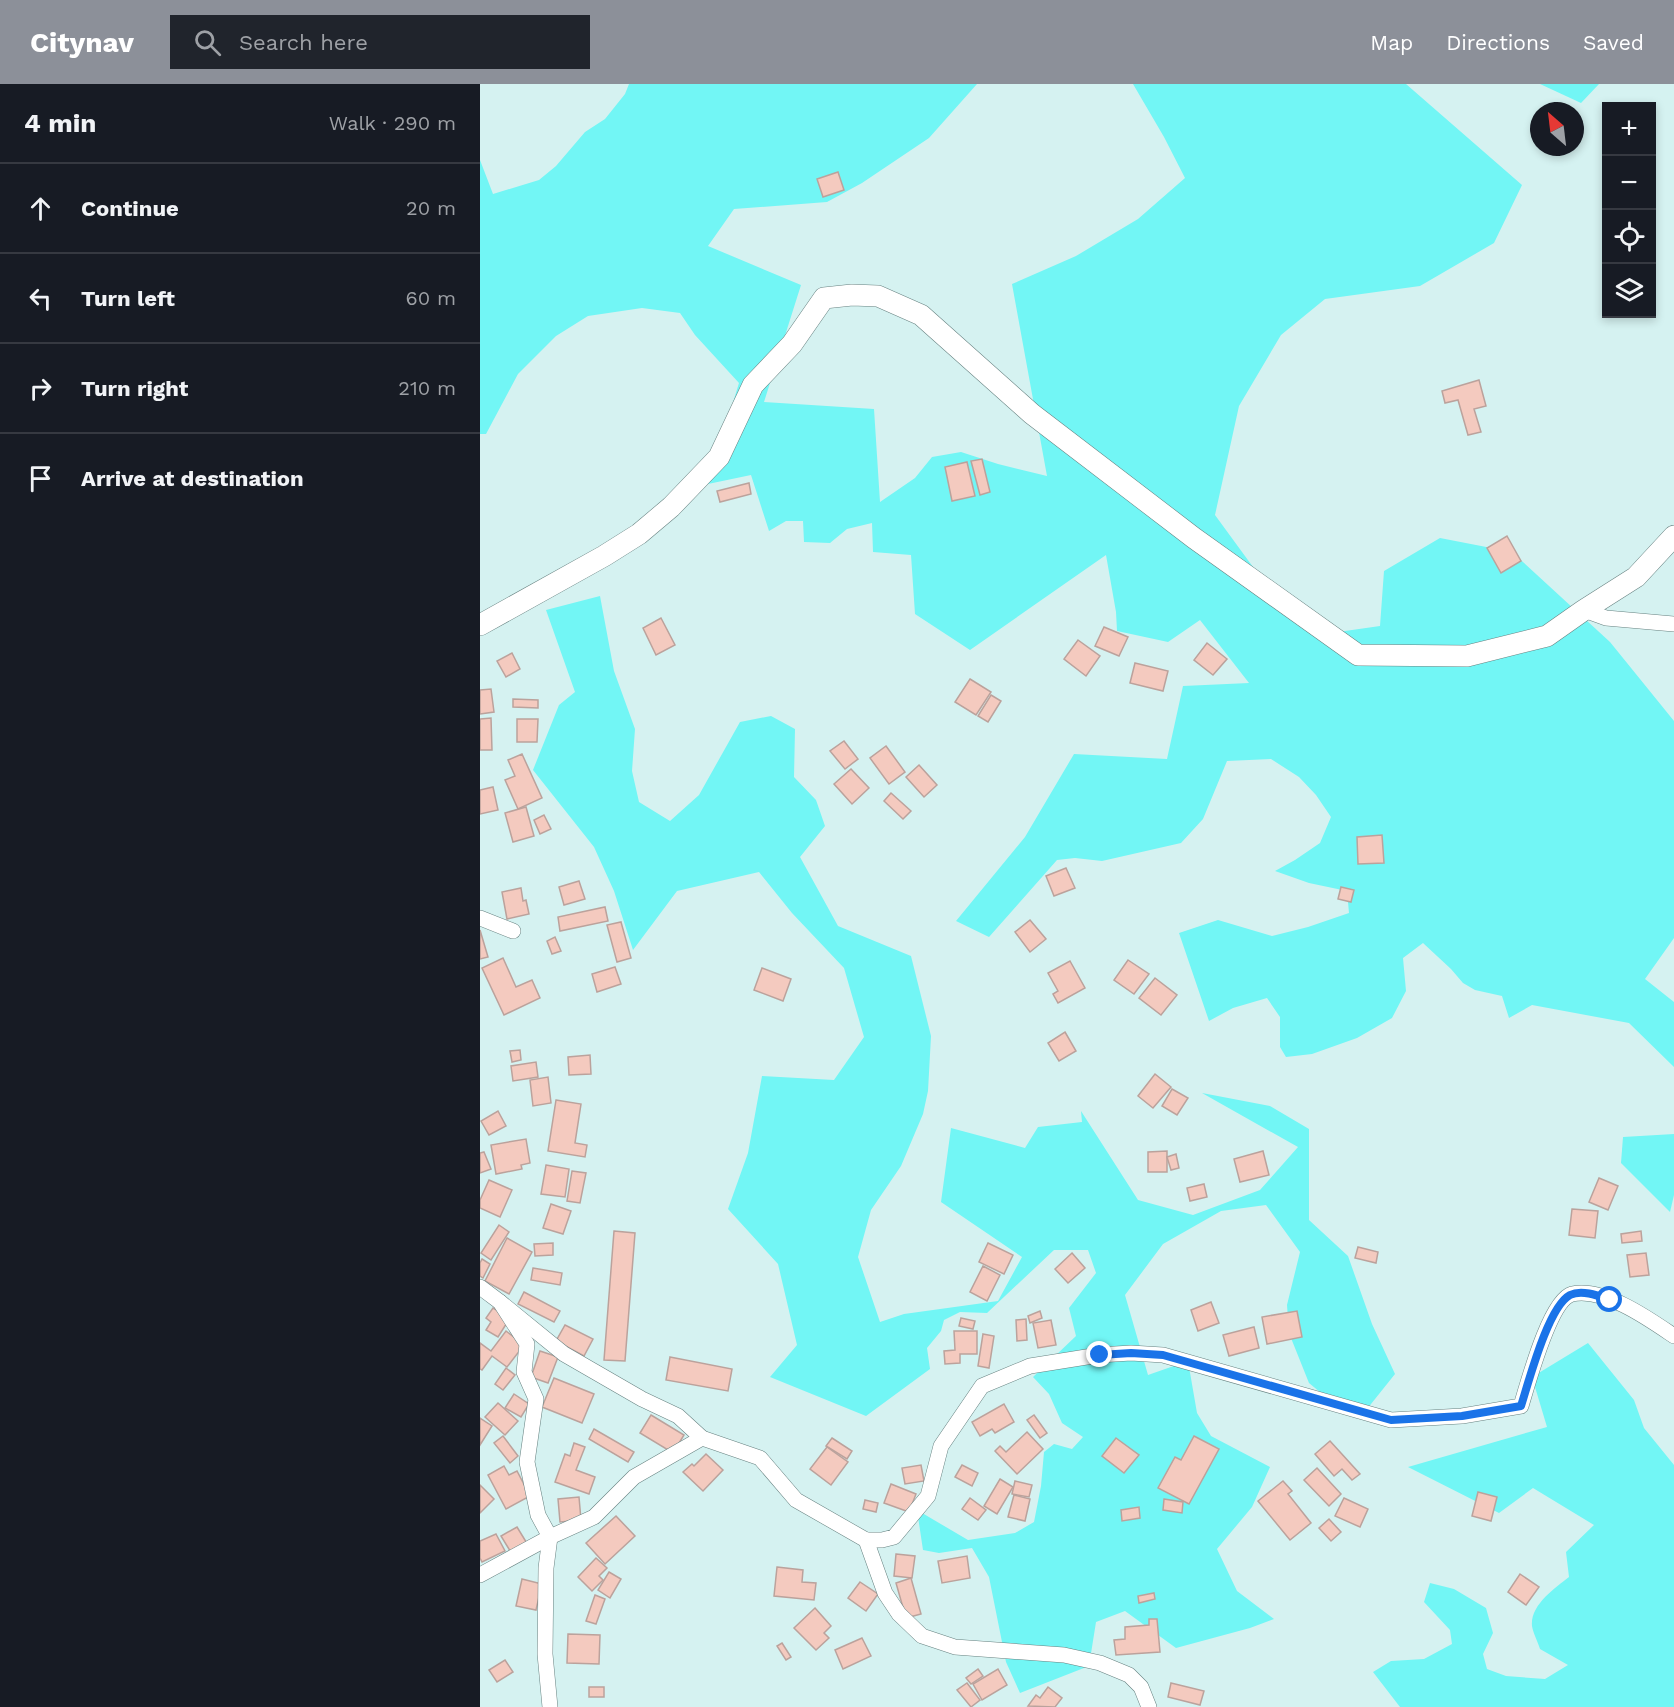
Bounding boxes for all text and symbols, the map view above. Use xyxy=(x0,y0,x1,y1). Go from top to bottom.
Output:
search box xyxy=(170,15,590,69)
text: Citynav xyxy=(30,26,134,59)
icon: search xyxy=(191,26,224,59)
text: Search here xyxy=(239,30,368,55)
text: Map xyxy=(1370,30,1413,55)
text: Directions xyxy=(1446,30,1550,55)
text: Saved xyxy=(1583,30,1644,55)
north arrow xyxy=(1530,102,1584,156)
map controls xyxy=(1602,102,1656,318)
button: + xyxy=(1602,102,1656,156)
text: 4 min xyxy=(24,108,96,138)
text: Walk · 290 m xyxy=(329,111,456,135)
button: − xyxy=(1602,156,1656,210)
icon: ahead xyxy=(24,192,57,225)
text: Continue xyxy=(81,196,179,221)
text: 20 m xyxy=(406,196,456,220)
button: locate xyxy=(1602,210,1656,264)
button: layers xyxy=(1602,264,1656,318)
icon: left xyxy=(24,282,57,315)
text: Turn left xyxy=(81,286,175,311)
text: 60 m xyxy=(406,286,456,310)
icon: right xyxy=(24,372,57,405)
text: Turn right xyxy=(81,376,188,401)
text: 210 m xyxy=(398,376,456,400)
icon: arrive xyxy=(24,462,57,495)
text: Arrive at destination xyxy=(81,466,304,491)
route start xyxy=(1596,1286,1622,1312)
route end xyxy=(1086,1341,1112,1367)

